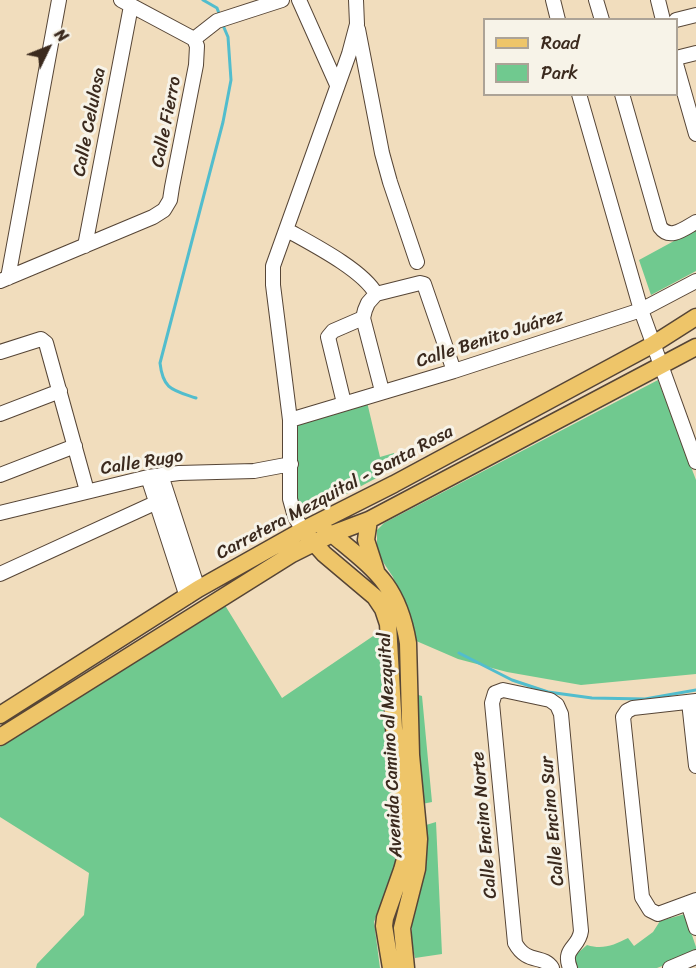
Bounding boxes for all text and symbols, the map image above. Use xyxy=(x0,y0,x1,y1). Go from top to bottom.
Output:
north arrow xyxy=(18,18,78,78)
legend xyxy=(483,18,678,96)
text: N xyxy=(47,21,76,49)
text: Road xyxy=(541,27,580,59)
text: Park xyxy=(541,57,578,89)
street label: Calle Celulosa xyxy=(69,66,111,178)
street label: Calle Fierro xyxy=(148,75,186,169)
street label: Calle Benito Juárez xyxy=(414,305,566,373)
street label: Carretera Mezquital - Santa Rosa xyxy=(213,421,457,565)
street label: Calle Rugo xyxy=(99,446,185,480)
street label: Avenida Camino al Mezquital xyxy=(374,632,408,858)
street label: Calle Encino Norte xyxy=(468,750,502,900)
street label: Calle Encino Sur xyxy=(537,755,569,887)

